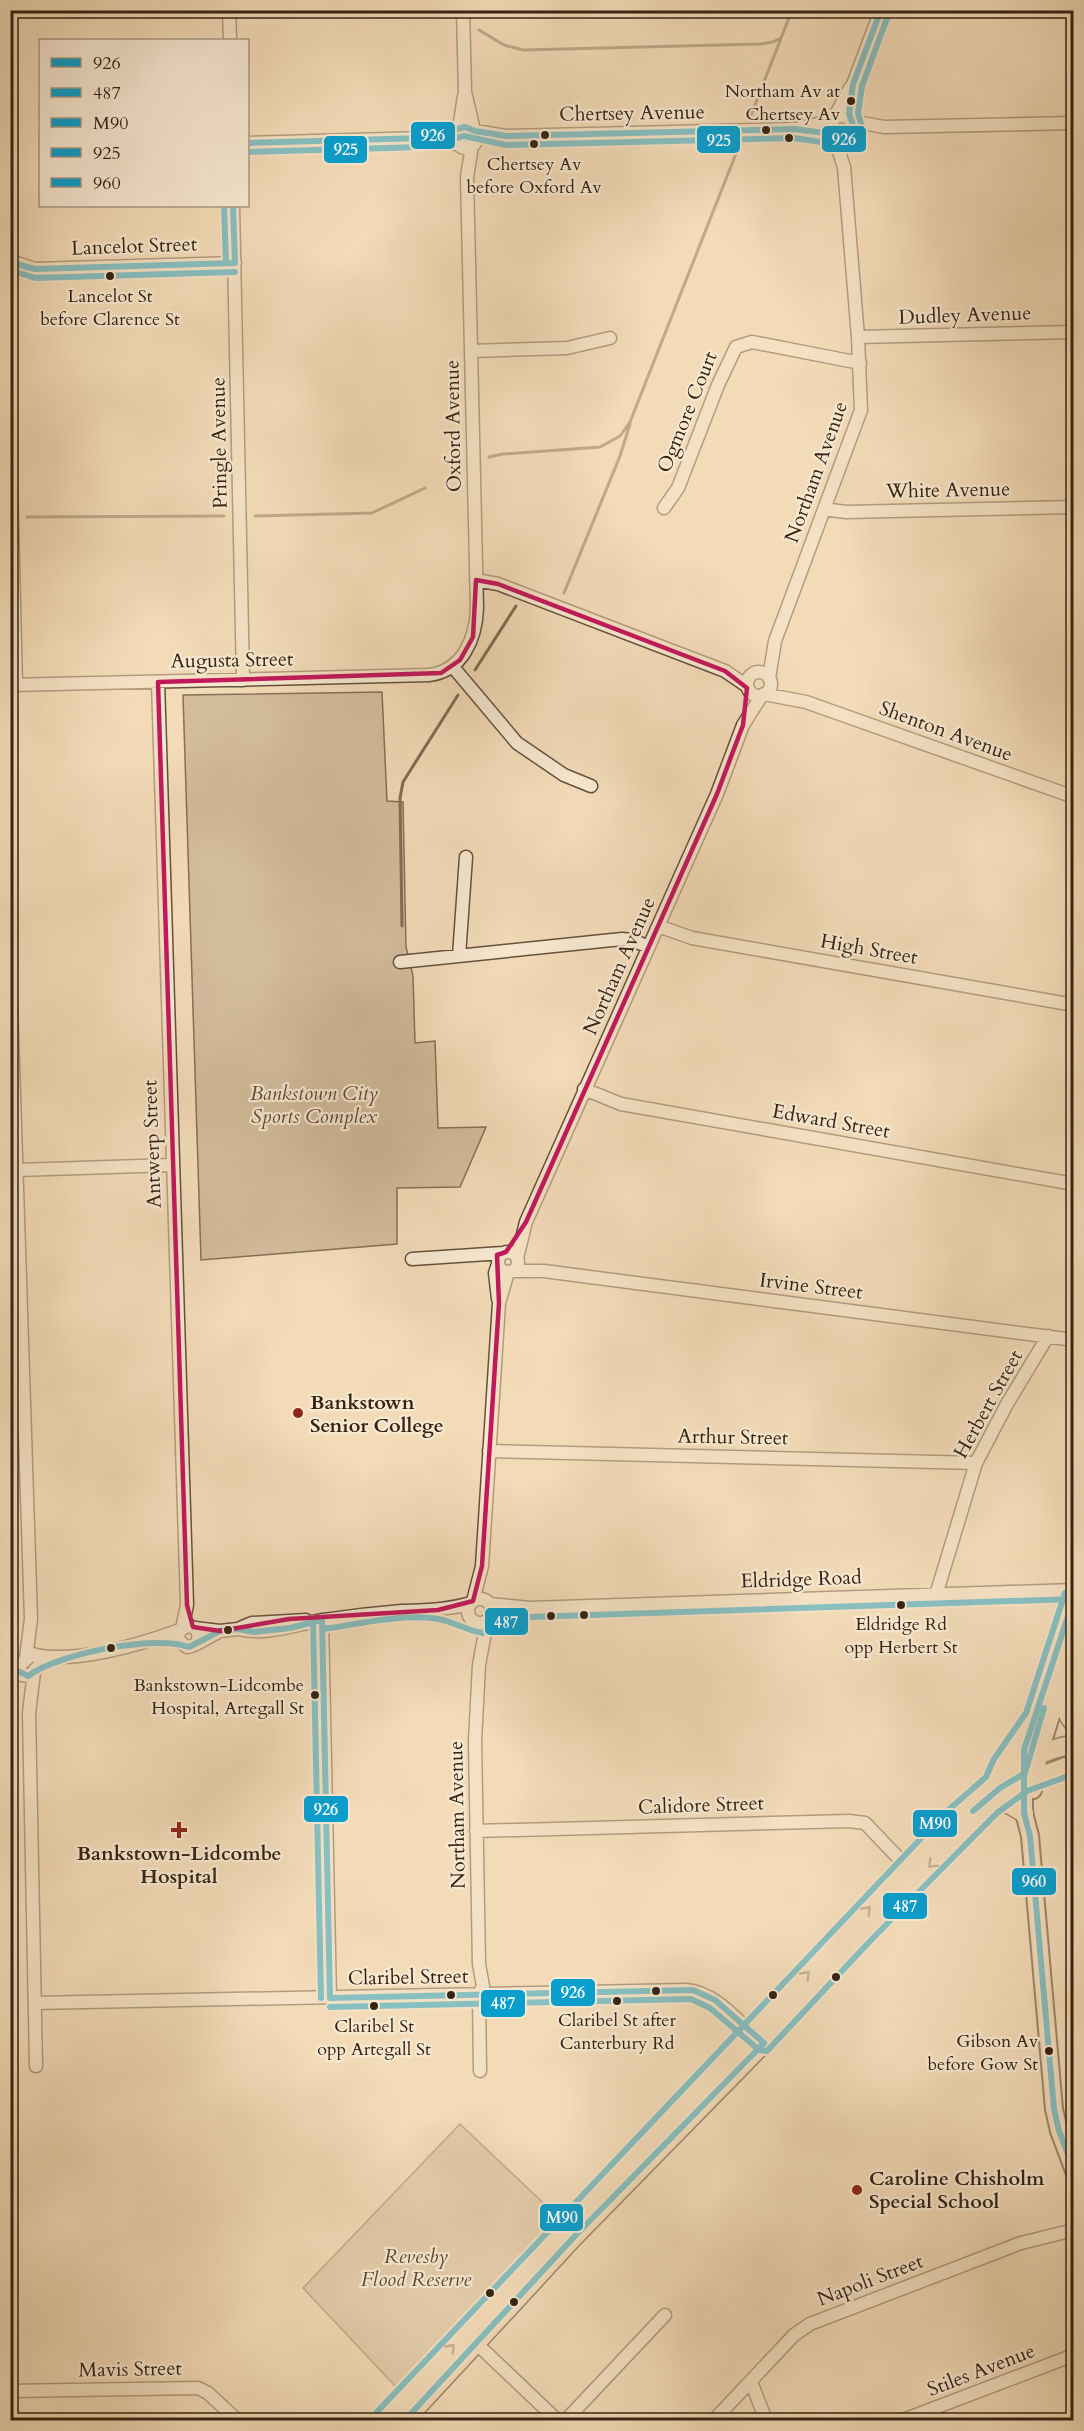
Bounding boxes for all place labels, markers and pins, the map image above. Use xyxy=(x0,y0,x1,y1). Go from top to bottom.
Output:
place label: Northam Av at Chertsey Av xyxy=(725,79,841,127)
marker: Northam Av at Chertsey Av xyxy=(845,95,857,107)
unlabelled marker xyxy=(760,124,772,136)
unlabelled marker xyxy=(539,129,551,141)
unlabelled marker xyxy=(783,132,795,144)
marker: Chertsey Av before Oxford Av xyxy=(528,138,540,150)
place label: Chertsey Av before Oxford Av xyxy=(466,152,602,200)
marker: Lancelot St before Clarence St xyxy=(104,270,116,282)
place label: Lancelot St before Clarence St xyxy=(40,284,180,332)
place label: Bankstown Senior College xyxy=(310,1389,444,1439)
marker: Bankstown Senior College xyxy=(291,1406,305,1420)
marker: Eldridge Rd opp Herbert St xyxy=(895,1599,907,1611)
unlabelled marker xyxy=(578,1609,590,1621)
unlabelled marker xyxy=(545,1610,557,1622)
place label: Eldridge Rd opp Herbert St xyxy=(844,1612,958,1660)
unlabelled marker xyxy=(222,1624,234,1636)
unlabelled marker xyxy=(105,1642,117,1654)
place label: Bankstown-Lidcombe Hospital, Artegall St xyxy=(133,1673,304,1721)
marker: Bankstown-Lidcombe Hospital, Artegall St xyxy=(309,1689,321,1701)
marker: Bankstown-Lidcombe Hospital xyxy=(170,1821,188,1839)
place label: Bankstown-Lidcombe Hospital xyxy=(77,1840,281,1890)
unlabelled marker xyxy=(830,1971,842,1983)
unlabelled marker xyxy=(650,1985,662,1997)
unlabelled marker xyxy=(445,1989,457,2001)
unlabelled marker xyxy=(767,1989,779,2001)
marker: Claribel St after Canterbury Rd xyxy=(611,1995,623,2007)
marker: Claribel St opp Artegall St xyxy=(368,2000,380,2012)
place label: Claribel St after Canterbury Rd xyxy=(558,2008,677,2056)
place label: Claribel St opp Artegall St xyxy=(317,2014,431,2062)
place label: Gibson Av before Gow St xyxy=(927,2029,1039,2077)
marker: Gibson Av before Gow St xyxy=(1043,2045,1055,2057)
place label: Caroline Chisholm Special School xyxy=(869,2165,1045,2215)
marker: Caroline Chisholm Special School xyxy=(850,2183,864,2197)
unlabelled marker xyxy=(484,2287,496,2299)
unlabelled marker xyxy=(508,2296,520,2308)

